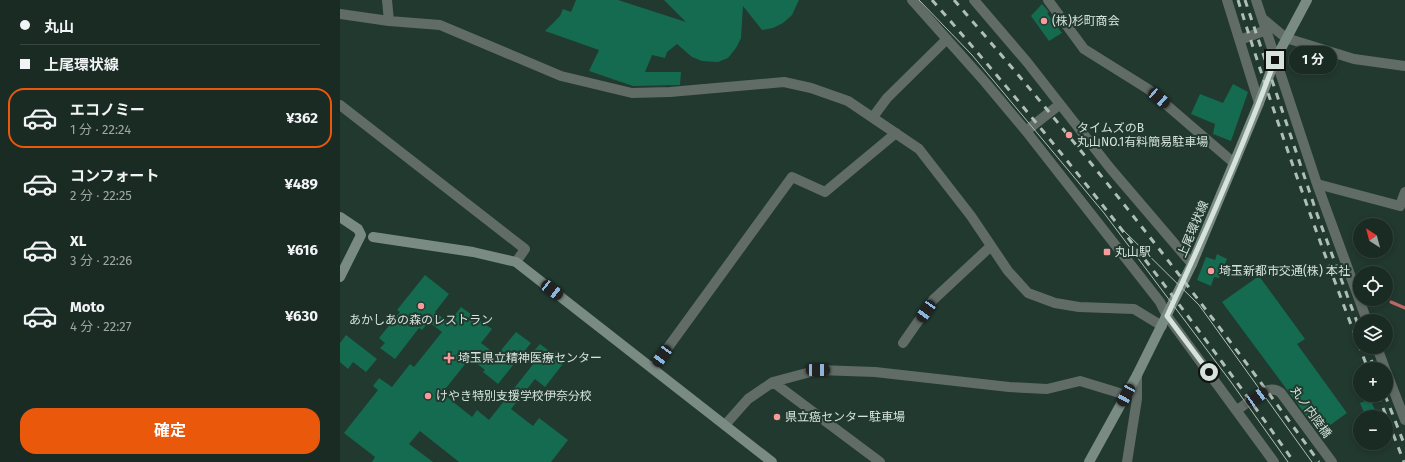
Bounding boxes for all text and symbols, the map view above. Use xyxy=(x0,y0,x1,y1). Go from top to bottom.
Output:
place label: (株)杉町商会 xyxy=(1052,14,1120,28)
marker: (株)杉町商会 xyxy=(1039,16,1049,26)
text: 丸山 xyxy=(44,18,74,36)
callout: 1 分 xyxy=(1289,46,1337,74)
route end xyxy=(1266,51,1284,69)
text: 1 分 xyxy=(1302,52,1324,67)
text: 上尾環状線 xyxy=(44,56,119,74)
car xyxy=(1146,86,1172,110)
icon: car xyxy=(22,100,58,136)
text: エコノミー xyxy=(70,101,145,119)
text: ¥362 xyxy=(286,109,318,127)
place label: タイムズのB 丸山NO.1有料簡易駐車場 xyxy=(1077,121,1208,149)
text: 1 分 · 22:24 xyxy=(70,122,131,137)
marker: タイムズのB 丸山NO.1有料簡易駐車場 xyxy=(1064,130,1074,140)
icon: car xyxy=(22,166,58,202)
text: コンフォート xyxy=(70,167,160,185)
text: ¥489 xyxy=(284,175,318,193)
text: 2 分 · 22:25 xyxy=(70,188,132,203)
street label: 上尾環状線 xyxy=(1175,199,1211,259)
north arrow xyxy=(1353,218,1393,258)
map controls xyxy=(1353,218,1393,450)
icon: car xyxy=(22,232,58,268)
text: XL xyxy=(70,232,86,250)
text: ¥616 xyxy=(287,241,318,259)
place label: 丸山駅 xyxy=(1115,245,1151,259)
marker: 丸山駅 xyxy=(1102,247,1112,257)
text: 3 分 · 22:26 xyxy=(70,253,132,268)
place label: 埼玉新都市交通(株) 本社 xyxy=(1219,264,1350,278)
marker: 埼玉新都市交通(株) 本社 xyxy=(1206,266,1216,276)
button: locate xyxy=(1353,266,1393,306)
car xyxy=(539,278,565,302)
icon: car xyxy=(22,298,58,334)
text: Moto xyxy=(70,298,105,316)
car xyxy=(914,298,938,324)
marker: あかしあの森のレストラン xyxy=(416,301,426,311)
text: ¥630 xyxy=(285,307,318,325)
place label: あかしあの森のレストラン xyxy=(349,313,493,327)
button: layers xyxy=(1353,314,1393,354)
text: 4 分 · 22:27 xyxy=(70,319,131,334)
car xyxy=(650,343,674,369)
place label: 埼玉県立精神医療センター xyxy=(458,351,602,365)
marker: 埼玉県立精神医療センター xyxy=(443,352,455,364)
button: + xyxy=(1353,362,1393,402)
route start xyxy=(1200,363,1218,381)
car xyxy=(806,364,830,376)
car xyxy=(1115,382,1137,408)
street label: 丸ノ内陸橋 xyxy=(1288,384,1334,440)
car xyxy=(1244,385,1270,409)
place label: けやき特別支援学校伊奈分校 xyxy=(436,389,592,403)
marker: けやき特別支援学校伊奈分校 xyxy=(423,391,433,401)
button: 確定 xyxy=(20,408,320,454)
place label: 県立癌センター駐車場 xyxy=(785,410,905,424)
button: − xyxy=(1353,410,1393,450)
marker: 県立癌センター駐車場 xyxy=(772,412,782,422)

